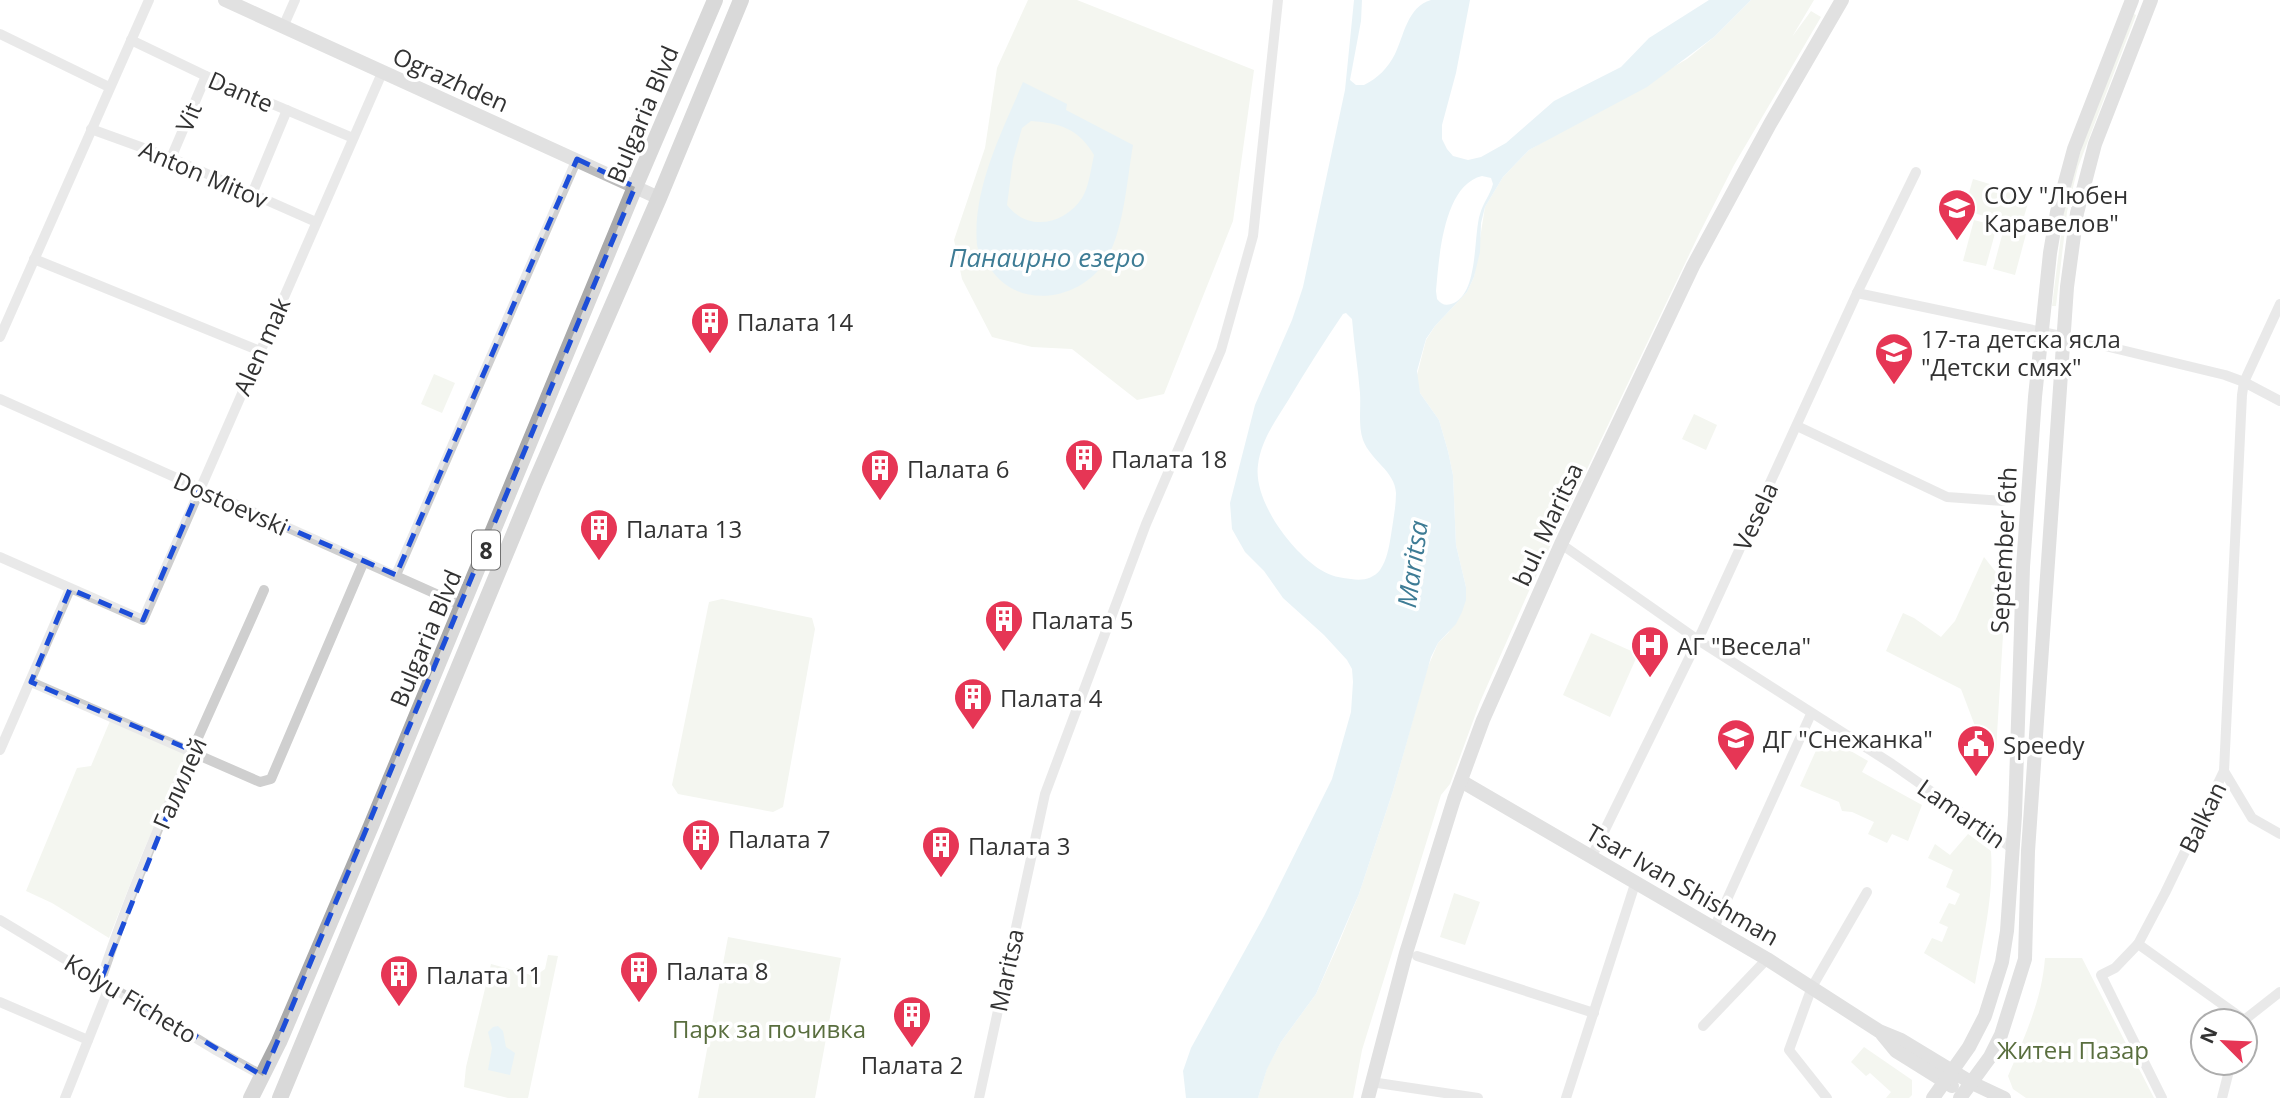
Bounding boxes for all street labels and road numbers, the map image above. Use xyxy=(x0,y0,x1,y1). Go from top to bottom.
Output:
street label: Ograzhden xyxy=(388,39,514,119)
street label: Bulgaria Blvd xyxy=(598,40,686,188)
street label: Dante xyxy=(203,63,279,119)
street label: Vit xyxy=(167,97,209,137)
street label: Anton Mitov xyxy=(135,132,273,216)
street label: Alen mak xyxy=(225,292,297,400)
street label: bul. Maritsa xyxy=(1504,457,1590,591)
street label: Dostoevski xyxy=(169,463,293,543)
street label: September 6th xyxy=(1982,466,2024,634)
street label: Vesela xyxy=(1725,476,1785,556)
road number: 8 xyxy=(472,530,500,570)
street label: Bulgaria Blvd xyxy=(381,564,469,712)
street label: Галилей xyxy=(144,732,214,834)
street label: Lamartin xyxy=(1911,771,2013,855)
street label: Balkan xyxy=(2171,776,2233,858)
street label: Tsar Ivan Shishman xyxy=(1581,815,1785,953)
street label: Maritsa xyxy=(981,925,1031,1015)
street label: Kolyu Ficheto xyxy=(59,945,203,1051)

